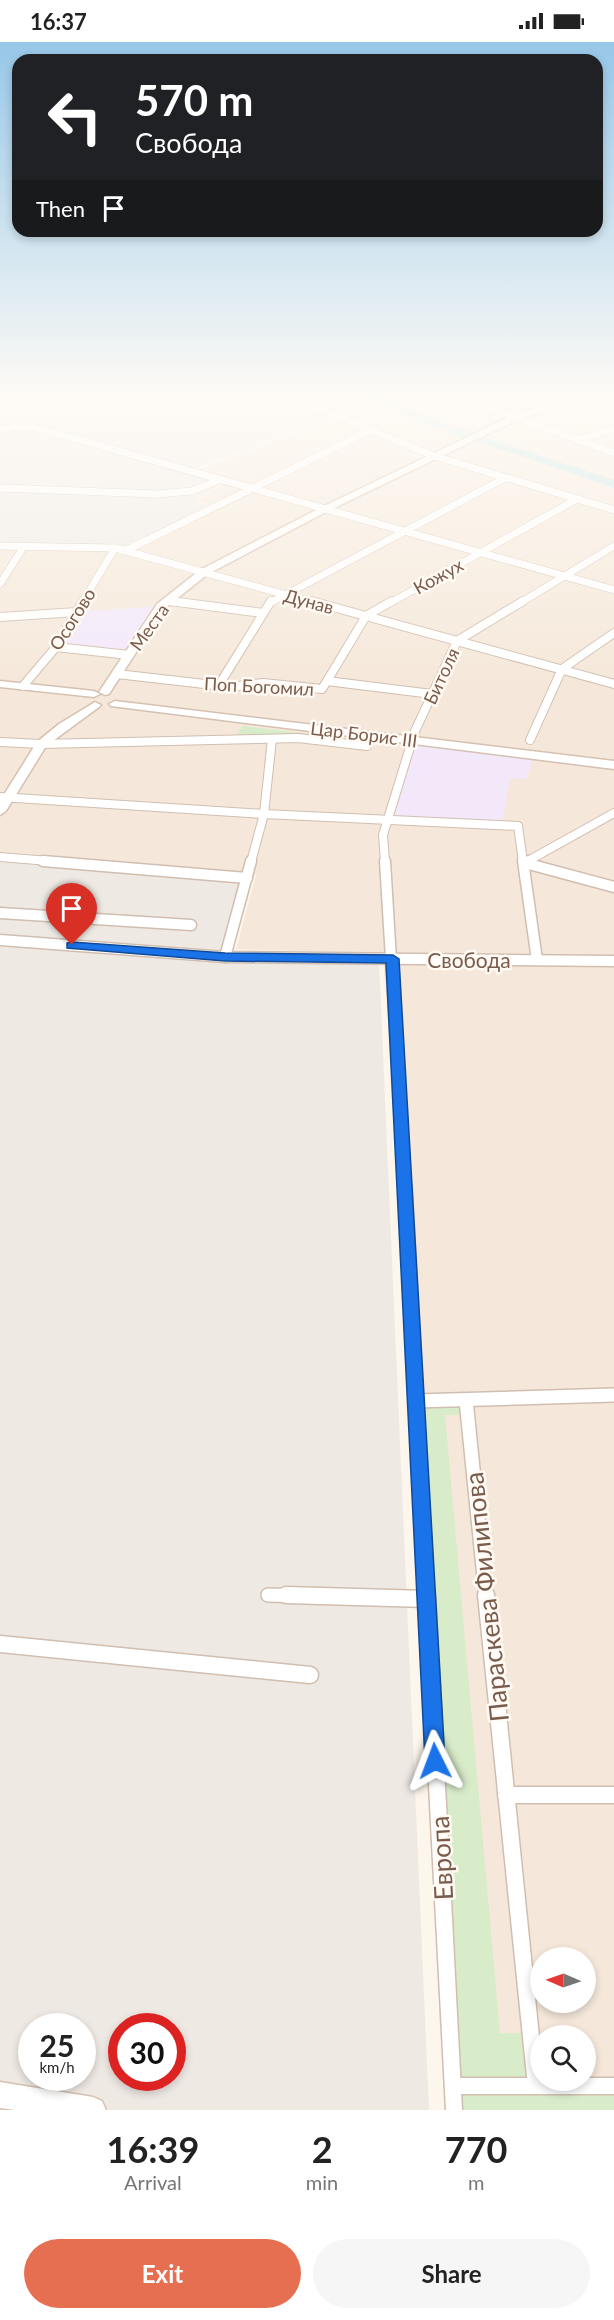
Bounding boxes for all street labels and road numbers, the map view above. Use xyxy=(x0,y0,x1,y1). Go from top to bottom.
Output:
street label: Кожух xyxy=(409,553,467,599)
street label: Осогово xyxy=(44,584,100,654)
street label: Дунав xyxy=(282,584,336,618)
street label: Места xyxy=(125,599,173,655)
street label: Битоля xyxy=(418,644,464,708)
street label: Поп Богомил xyxy=(203,672,315,700)
street label: Цар Борис III xyxy=(309,717,419,751)
street label: Свобода xyxy=(427,947,511,972)
street label: Параскева Филипова xyxy=(457,1470,515,1724)
street label: Европа xyxy=(423,1815,459,1901)

